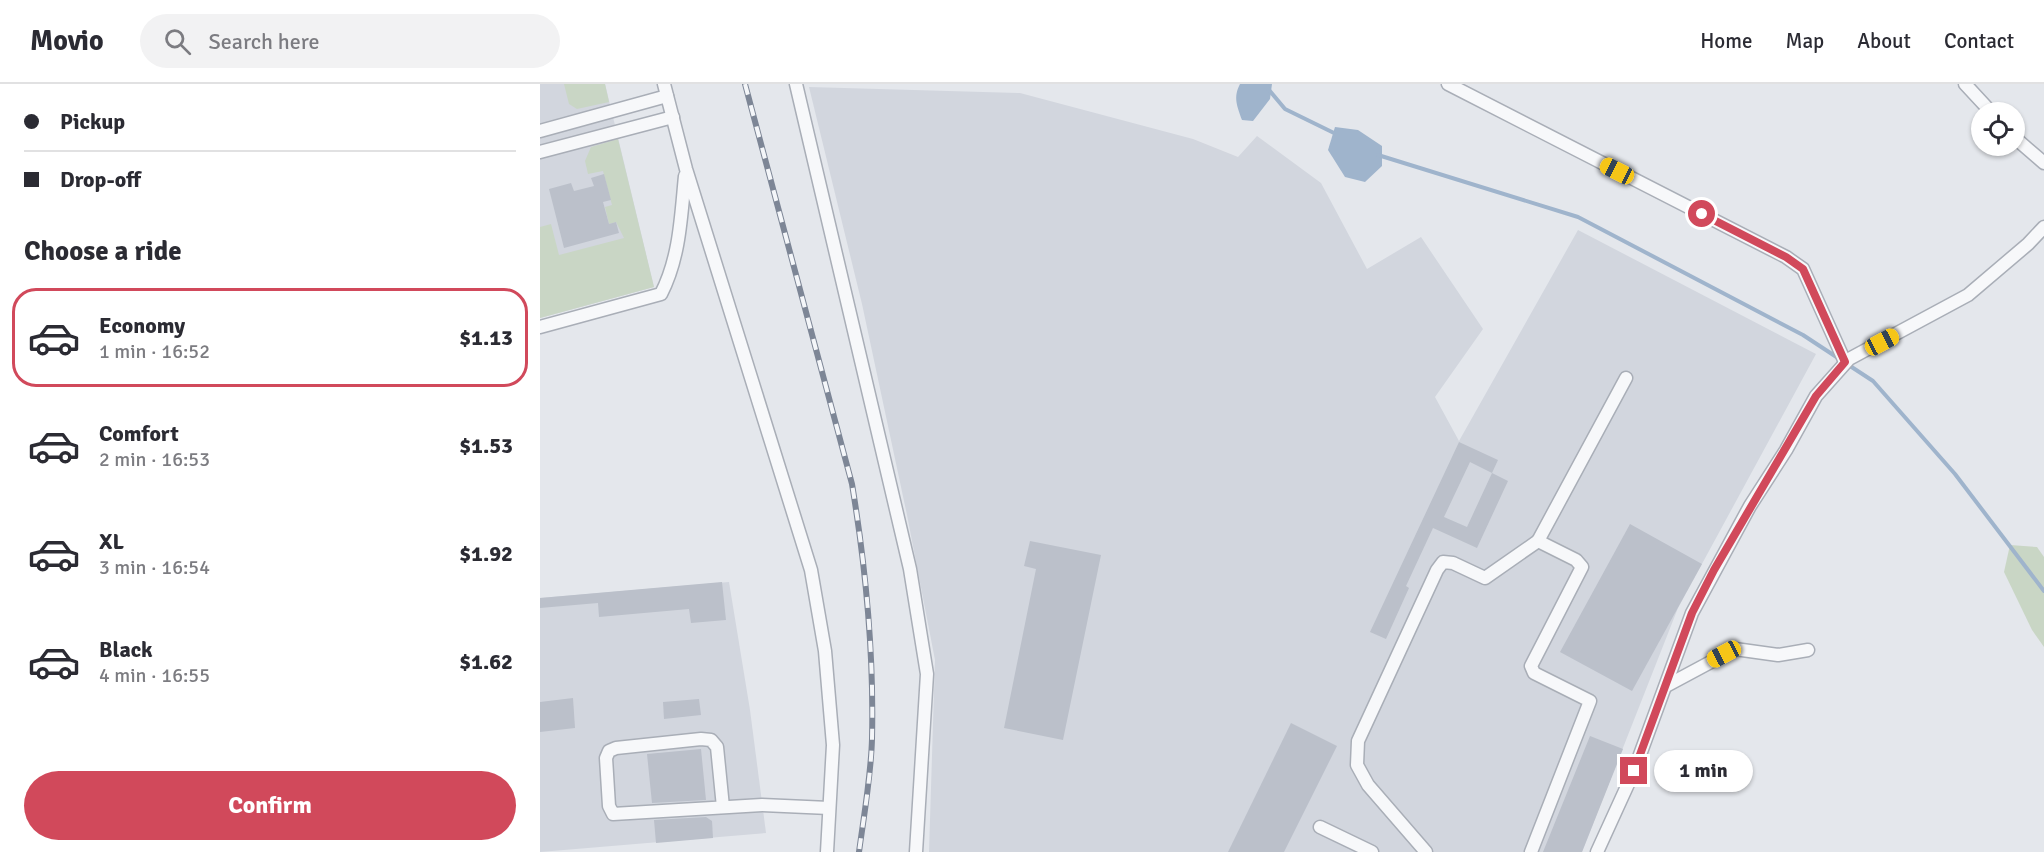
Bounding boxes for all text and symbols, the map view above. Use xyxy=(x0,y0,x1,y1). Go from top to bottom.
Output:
search box xyxy=(140,14,560,68)
text: Movio xyxy=(30,24,104,58)
icon: search xyxy=(161,25,194,58)
text: Search here xyxy=(209,28,320,55)
text: Home xyxy=(1700,28,1753,54)
text: Map xyxy=(1786,28,1824,54)
text: About xyxy=(1857,28,1911,54)
text: Contact xyxy=(1944,28,2014,54)
map controls xyxy=(1971,102,2025,156)
button: locate xyxy=(1971,102,2025,156)
text: Pickup xyxy=(60,108,125,135)
car xyxy=(1597,155,1637,187)
text: Drop-off xyxy=(60,166,141,193)
route start xyxy=(1688,200,1715,227)
text: Choose a ride xyxy=(24,235,182,268)
icon: car xyxy=(27,311,81,365)
text: Economy xyxy=(99,312,185,339)
text: $1.13 xyxy=(459,324,513,351)
car xyxy=(1862,326,1902,358)
text: 1 min · 16:52 xyxy=(99,339,210,364)
icon: car xyxy=(27,419,81,473)
text: Comfort xyxy=(99,420,179,447)
text: $1.53 xyxy=(459,432,513,459)
text: 2 min · 16:53 xyxy=(99,447,210,472)
icon: car xyxy=(27,527,81,581)
text: XL xyxy=(99,528,124,555)
text: $1.92 xyxy=(459,540,513,567)
text: 3 min · 16:54 xyxy=(99,555,210,580)
icon: car xyxy=(27,635,81,689)
text: Black xyxy=(99,636,153,663)
car xyxy=(1704,638,1744,670)
text: $1.62 xyxy=(459,648,513,675)
text: 4 min · 16:55 xyxy=(99,663,210,688)
callout: 1 min xyxy=(1655,750,1754,792)
route end xyxy=(1620,757,1647,784)
text: 1 min xyxy=(1679,758,1728,783)
button: Confirm xyxy=(24,771,516,840)

